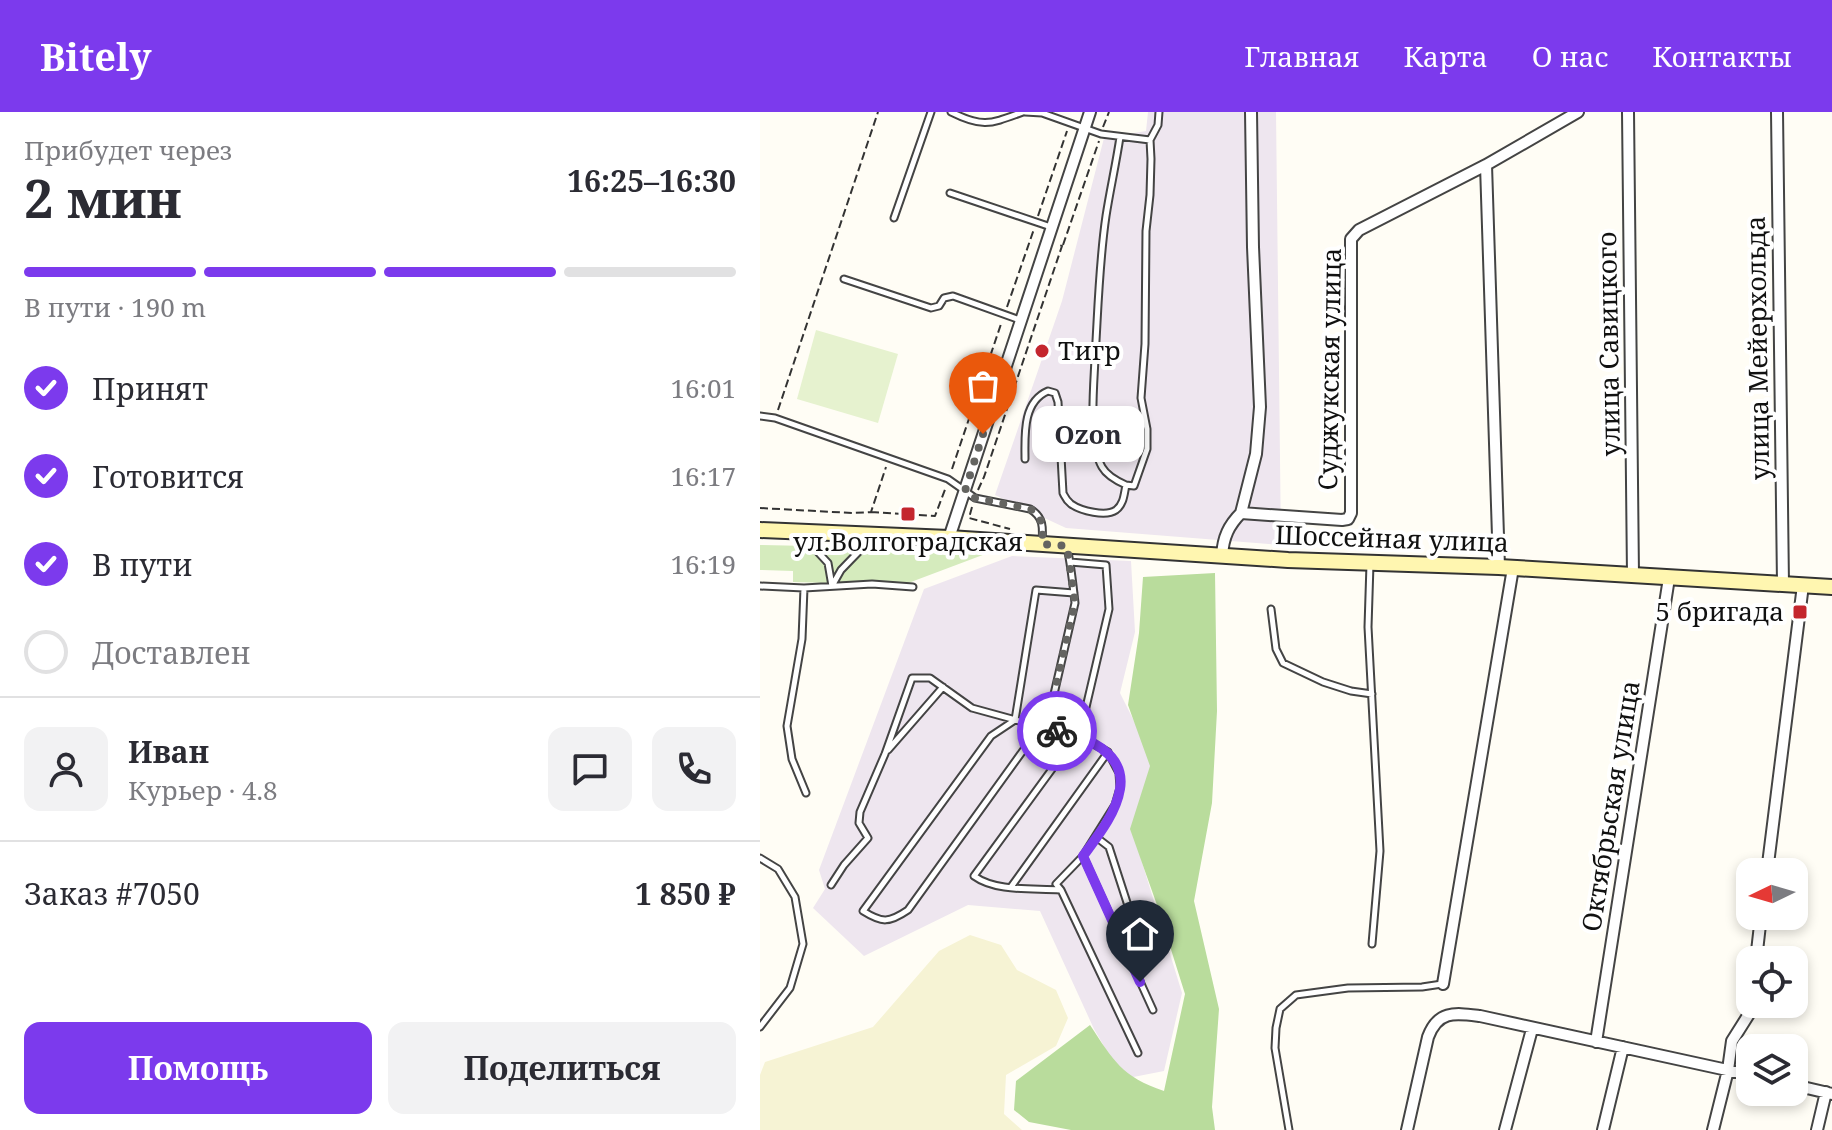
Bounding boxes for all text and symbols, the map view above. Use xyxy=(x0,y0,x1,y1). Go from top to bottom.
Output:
text: Bitely xyxy=(40,30,151,82)
text: Главная xyxy=(1244,37,1359,75)
text: Карта xyxy=(1403,37,1488,75)
text: О нас xyxy=(1532,37,1608,75)
text: Контакты xyxy=(1652,37,1792,75)
text: Прибудет через xyxy=(24,132,232,168)
text: 16:25–16:30 xyxy=(567,160,736,201)
text: 2 мин xyxy=(24,162,182,233)
street label: улица Мейерхольда xyxy=(1737,215,1777,481)
street label: улица Савицкого xyxy=(1588,231,1628,457)
street label: Суджукская улица xyxy=(1309,247,1349,491)
text: В пути · 190 m xyxy=(24,289,206,325)
place label: Тигр xyxy=(1058,332,1121,368)
marker: Тигр xyxy=(1033,342,1051,360)
pin xyxy=(949,352,1017,434)
icon: bag xyxy=(961,364,1005,408)
icon: check xyxy=(24,366,68,410)
text: Принят xyxy=(92,368,208,409)
text: 16:01 xyxy=(670,370,736,406)
callout: Ozon xyxy=(1031,406,1143,462)
text: Ozon xyxy=(1054,416,1122,452)
icon: check xyxy=(24,454,68,498)
text: Готовится xyxy=(92,456,244,497)
text: 16:17 xyxy=(670,458,736,494)
marker: ул.Волгоградская xyxy=(899,505,917,523)
street label: Шоссейная улица xyxy=(1274,516,1510,560)
place label: ул.Волгоградская xyxy=(793,523,1023,559)
icon: check xyxy=(24,542,68,586)
text: В пути xyxy=(92,544,193,585)
text: 16:19 xyxy=(670,546,736,582)
place label: 5 бригада xyxy=(1655,593,1784,629)
marker: 5 бригада xyxy=(1791,603,1809,621)
text: Доставлен xyxy=(92,632,251,673)
street label: Октябрьская улица xyxy=(1572,678,1648,934)
courier xyxy=(1017,691,1097,771)
icon: bike xyxy=(1035,709,1079,753)
button: person xyxy=(24,727,108,811)
button: chat xyxy=(548,727,632,811)
button: phone xyxy=(652,727,736,811)
text: Иван xyxy=(128,731,209,772)
text: Курьер · 4.8 xyxy=(128,772,278,808)
north arrow xyxy=(1736,858,1808,930)
map controls xyxy=(1736,858,1808,1106)
text: Заказ #7050 xyxy=(24,873,200,914)
text: 1 850 ₽ xyxy=(635,873,736,914)
pin xyxy=(1106,900,1174,982)
icon: home xyxy=(1118,912,1162,956)
button: locate xyxy=(1736,946,1808,1018)
button: Помощь xyxy=(24,1022,372,1114)
button: Поделиться xyxy=(388,1022,736,1114)
button: layers xyxy=(1736,1034,1808,1106)

